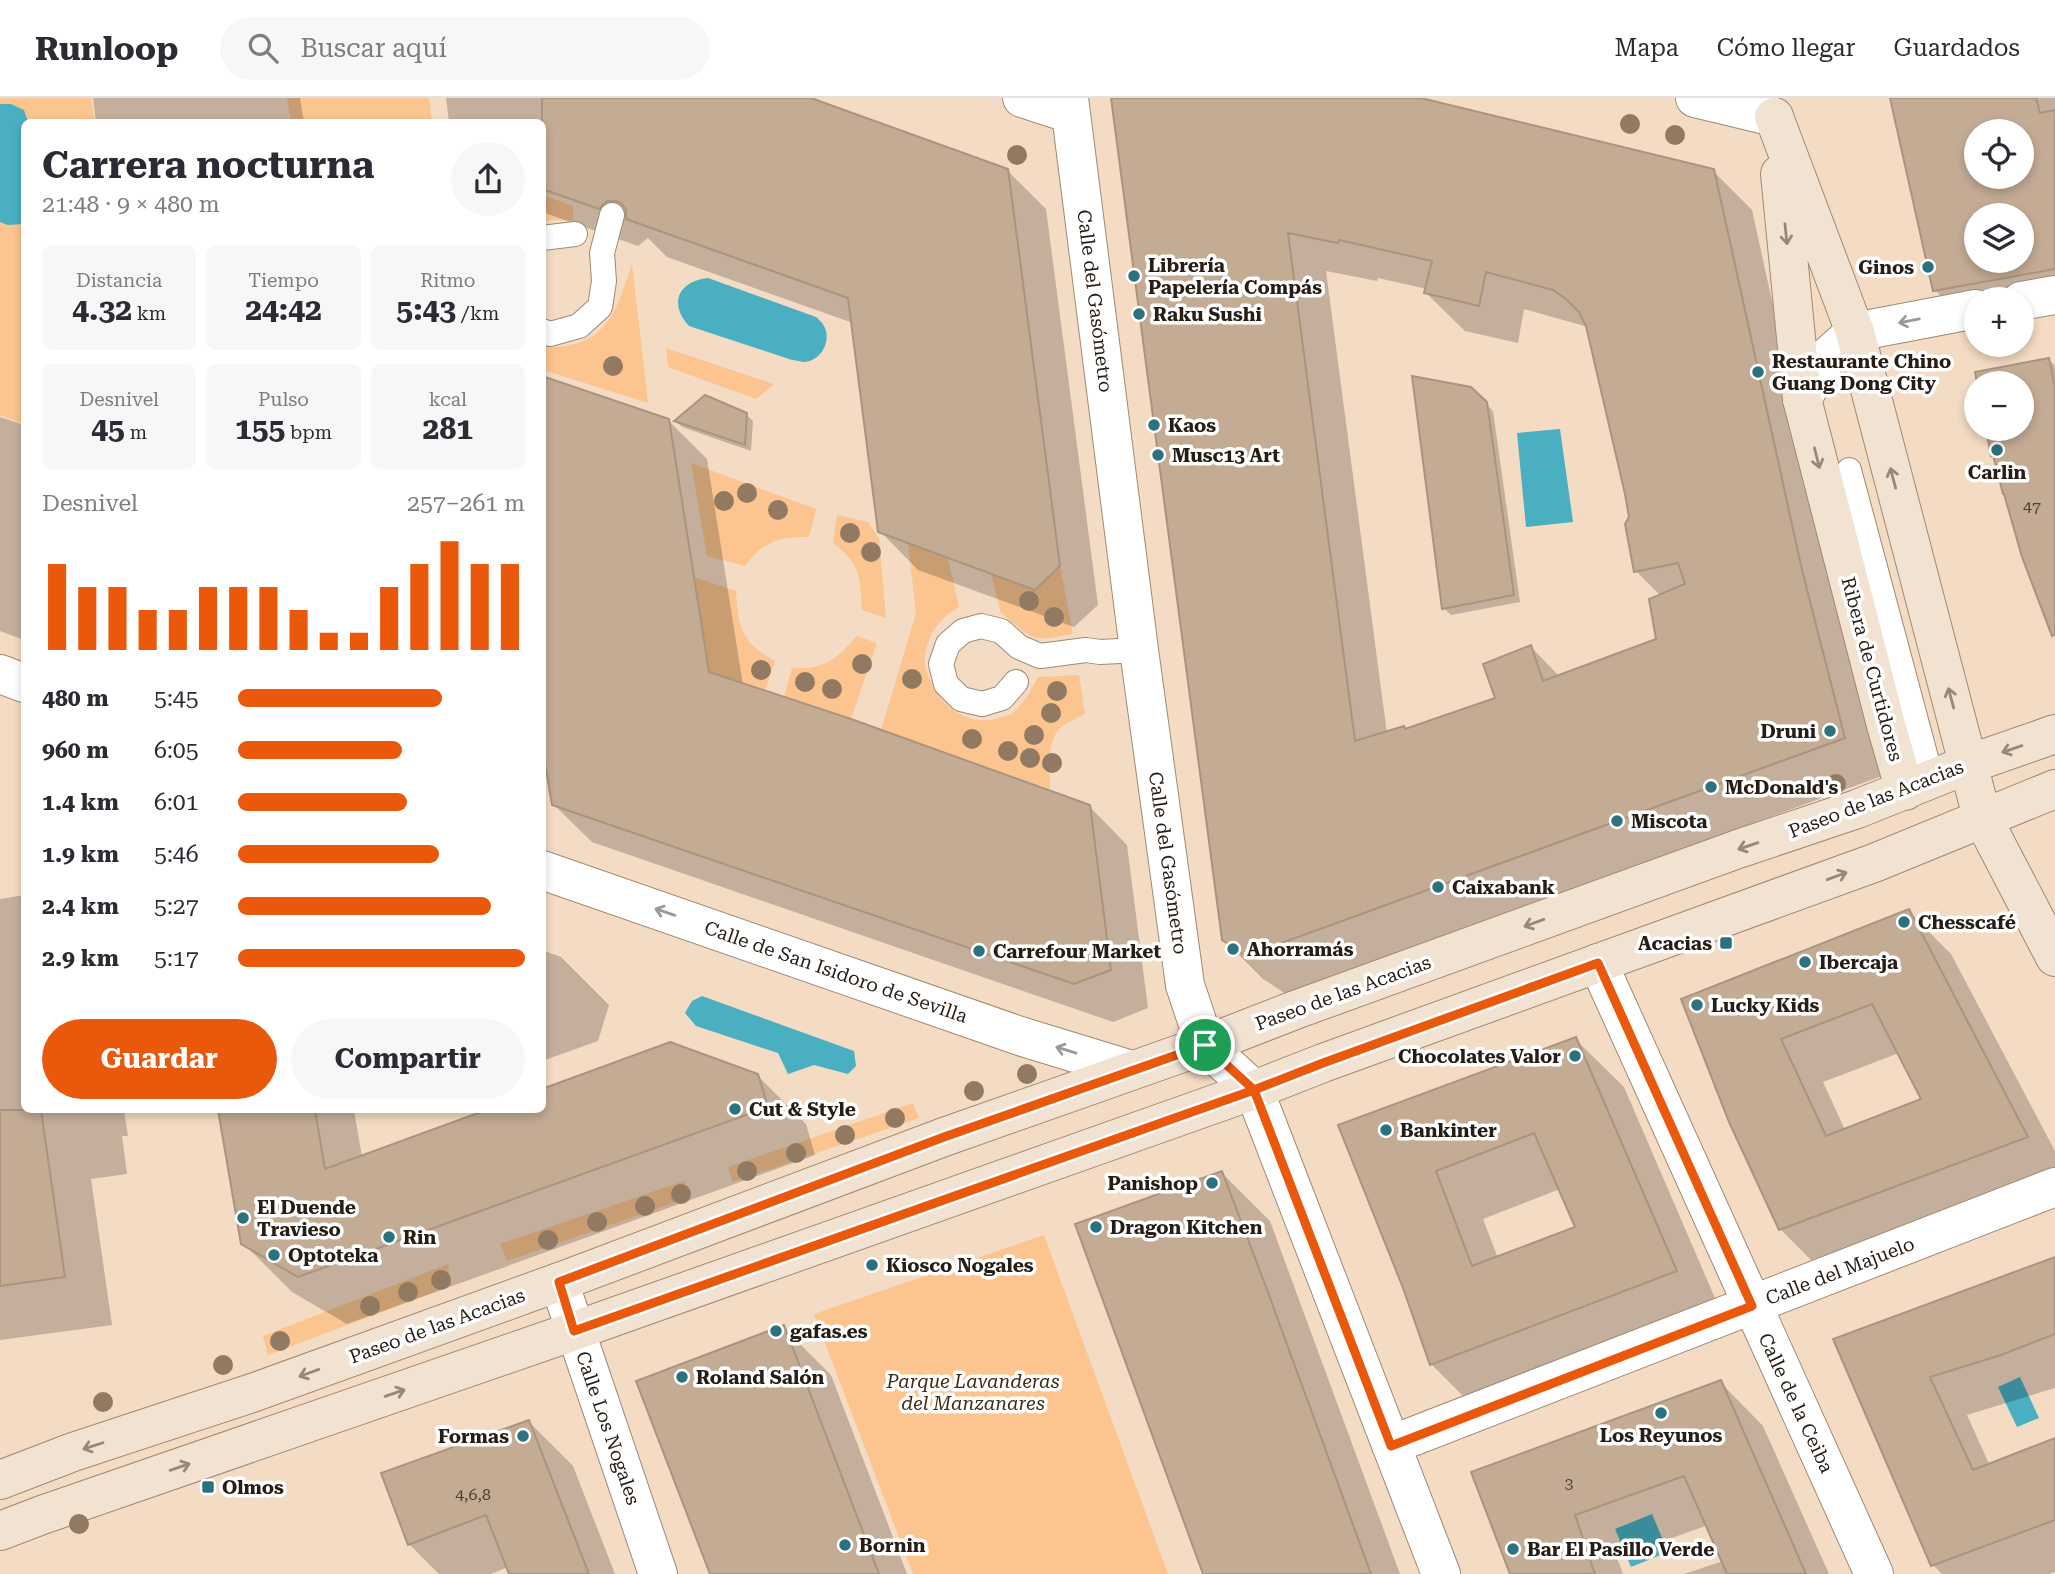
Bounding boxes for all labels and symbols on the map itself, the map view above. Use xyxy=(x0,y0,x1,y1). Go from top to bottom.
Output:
street label: Calle del Gasómetro xyxy=(1072,208,1118,394)
one-way arrow xyxy=(1780,222,1793,244)
place label: Librería Papelería Compás xyxy=(1148,254,1322,299)
place label: Ginos xyxy=(1858,256,1914,279)
marker: Ginos xyxy=(1920,259,1936,275)
marker: Librería Papelería Compás xyxy=(1126,268,1142,284)
place label: Raku Sushi xyxy=(1153,303,1262,326)
marker: Raku Sushi xyxy=(1131,306,1147,322)
one-way arrow xyxy=(1898,315,1921,329)
place label: Restaurante Chino Guang Dong City xyxy=(1772,350,1951,395)
marker: Restaurante Chino Guang Dong City xyxy=(1750,364,1766,380)
place label: Kaos xyxy=(1168,414,1216,437)
marker: Kaos xyxy=(1146,417,1162,433)
marker: Carlin xyxy=(1989,442,2005,458)
place label: Musc13 Art xyxy=(1172,444,1280,467)
marker: Musc13 Art xyxy=(1150,447,1166,463)
one-way arrow xyxy=(1811,447,1824,469)
place label: Carlin xyxy=(1968,461,2026,484)
one-way arrow xyxy=(1886,467,1899,489)
house number: 47 xyxy=(2023,497,2041,516)
street label: Ribera de Curtidores xyxy=(1836,574,1908,764)
one-way arrow xyxy=(1944,688,1957,710)
place label: Druni xyxy=(1760,720,1816,743)
marker: Druni xyxy=(1822,723,1838,739)
one-way arrow xyxy=(2001,743,2023,756)
street label: Paseo de las Acacias xyxy=(1785,755,1967,843)
street label: Calle del Gasómetro xyxy=(1144,770,1192,956)
place label: McDonald's xyxy=(1725,776,1838,799)
marker: McDonald's xyxy=(1703,779,1719,795)
place label: Miscota xyxy=(1631,810,1708,833)
marker: Miscota xyxy=(1609,813,1625,829)
one-way arrow xyxy=(1738,841,1760,853)
one-way arrow xyxy=(1826,869,1848,881)
place label: Caixabank xyxy=(1452,876,1555,899)
marker: Caixabank xyxy=(1430,879,1446,895)
one-way arrow xyxy=(655,905,677,917)
place label: Chesscafé xyxy=(1918,911,2016,934)
marker: Chesscafé xyxy=(1896,914,1912,930)
street label: Calle de San Isidoro de Sevilla xyxy=(701,916,971,1028)
one-way arrow xyxy=(1524,918,1546,931)
place label: Acacias xyxy=(1638,932,1712,955)
marker: Acacias xyxy=(1718,935,1734,951)
place label: Ahorramás xyxy=(1247,938,1354,961)
place label: Carrefour Market xyxy=(993,940,1161,963)
marker: Ahorramás xyxy=(1225,941,1241,957)
marker: Carrefour Market xyxy=(971,943,987,959)
street label: Paseo de las Acacias xyxy=(1252,950,1434,1036)
place label: Ibercaja xyxy=(1819,951,1898,974)
marker: Ibercaja xyxy=(1797,954,1813,970)
place label: Lucky Kids xyxy=(1711,994,1820,1017)
marker: Lucky Kids xyxy=(1689,997,1705,1013)
pin xyxy=(1175,1015,1235,1075)
one-way arrow xyxy=(1055,1043,1077,1055)
place label: Chocolates Valor xyxy=(1398,1045,1561,1068)
marker: Chocolates Valor xyxy=(1567,1048,1583,1064)
place label: Cut & Style xyxy=(749,1098,856,1121)
marker: Cut & Style xyxy=(727,1101,743,1117)
place label: Bankinter xyxy=(1400,1119,1497,1142)
marker: Bankinter xyxy=(1378,1122,1394,1138)
place label: Panishop xyxy=(1107,1172,1198,1195)
marker: Panishop xyxy=(1204,1175,1220,1191)
place label: El Duende Travieso xyxy=(257,1196,356,1241)
marker: El Duende Travieso xyxy=(235,1210,251,1226)
place label: Dragon Kitchen xyxy=(1110,1216,1263,1239)
marker: Dragon Kitchen xyxy=(1088,1219,1104,1235)
place label: Rin xyxy=(403,1226,436,1249)
marker: Rin xyxy=(381,1229,397,1245)
street label: Calle del Majuelo xyxy=(1762,1232,1918,1310)
place label: Optoteka xyxy=(288,1244,378,1267)
marker: Optoteka xyxy=(266,1247,282,1263)
place label: Kiosco Nogales xyxy=(886,1254,1034,1277)
marker: Kiosco Nogales xyxy=(864,1257,880,1273)
street label: Paseo de las Acacias xyxy=(346,1283,528,1369)
place label: gafas.es xyxy=(789,1320,868,1343)
marker: gafas.es xyxy=(768,1323,784,1339)
street label: Calle de la Ceiba xyxy=(1753,1329,1839,1477)
street label: Calle Los Nogales xyxy=(571,1348,645,1508)
place label: Roland Salón xyxy=(696,1366,824,1389)
one-way arrow xyxy=(298,1368,320,1380)
marker: Roland Salón xyxy=(674,1369,690,1385)
park label: Parque Lavanderas del Manzanares xyxy=(885,1370,1060,1415)
one-way arrow xyxy=(383,1386,405,1398)
marker: Los Reyunos xyxy=(1653,1405,1669,1421)
place label: Los Reyunos xyxy=(1600,1424,1723,1447)
place label: Formas xyxy=(438,1425,509,1448)
marker: Formas xyxy=(515,1428,531,1444)
one-way arrow xyxy=(83,1441,105,1453)
one-way arrow xyxy=(168,1460,190,1472)
house number: 3 xyxy=(1565,1474,1574,1493)
place label: Olmos xyxy=(222,1476,284,1499)
marker: Olmos xyxy=(200,1479,216,1495)
house number: 4,6,8 xyxy=(455,1485,491,1504)
place label: Bornin xyxy=(859,1534,926,1557)
marker: Bornin xyxy=(837,1537,853,1553)
place label: Bar El Pasillo Verde xyxy=(1527,1538,1714,1561)
marker: Bar El Pasillo Verde xyxy=(1505,1541,1521,1557)

